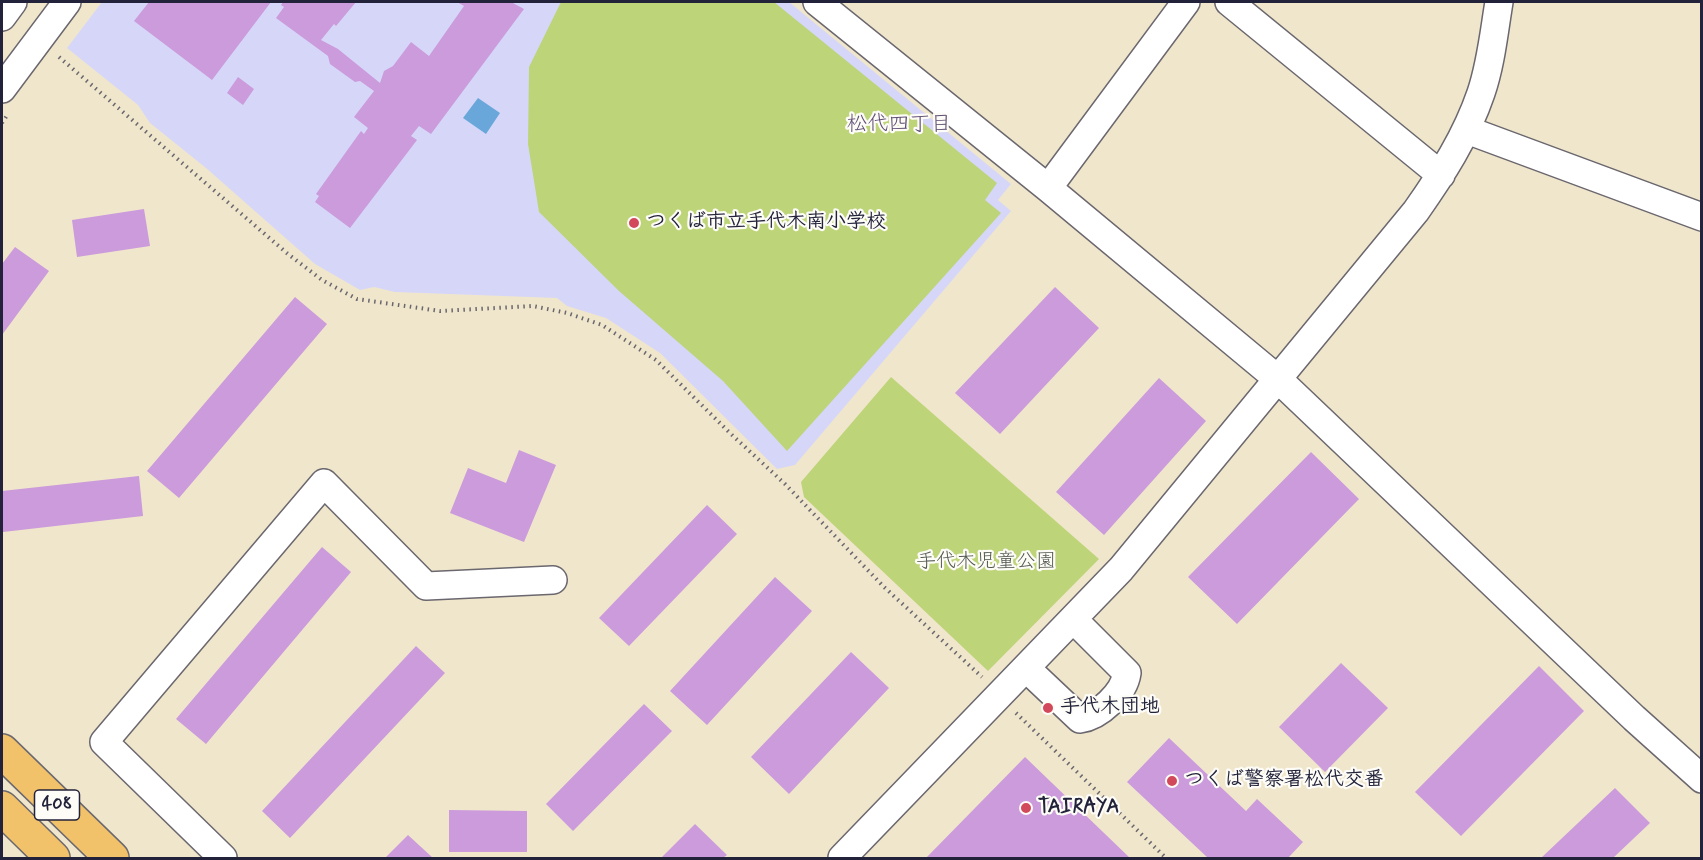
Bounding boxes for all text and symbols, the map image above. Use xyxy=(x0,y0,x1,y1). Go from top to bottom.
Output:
district label: 松代四丁目 xyxy=(847,113,951,139)
place label: つくば市立手代木南小学校 xyxy=(646,211,886,235)
marker: つくば市立手代木南小学校 xyxy=(627,216,641,230)
park label: 手代木児童公園 xyxy=(916,551,1056,575)
place label: 手代木団地 xyxy=(1060,696,1160,720)
marker: 手代木団地 xyxy=(1041,701,1055,715)
place label: つくば警察署松代交番 xyxy=(1184,769,1384,793)
marker: つくば警察署松代交番 xyxy=(1165,774,1179,788)
road number: 408 xyxy=(34,790,80,820)
place label: TAIRAYA xyxy=(1038,796,1119,820)
marker: TAIRAYA xyxy=(1019,801,1033,815)

